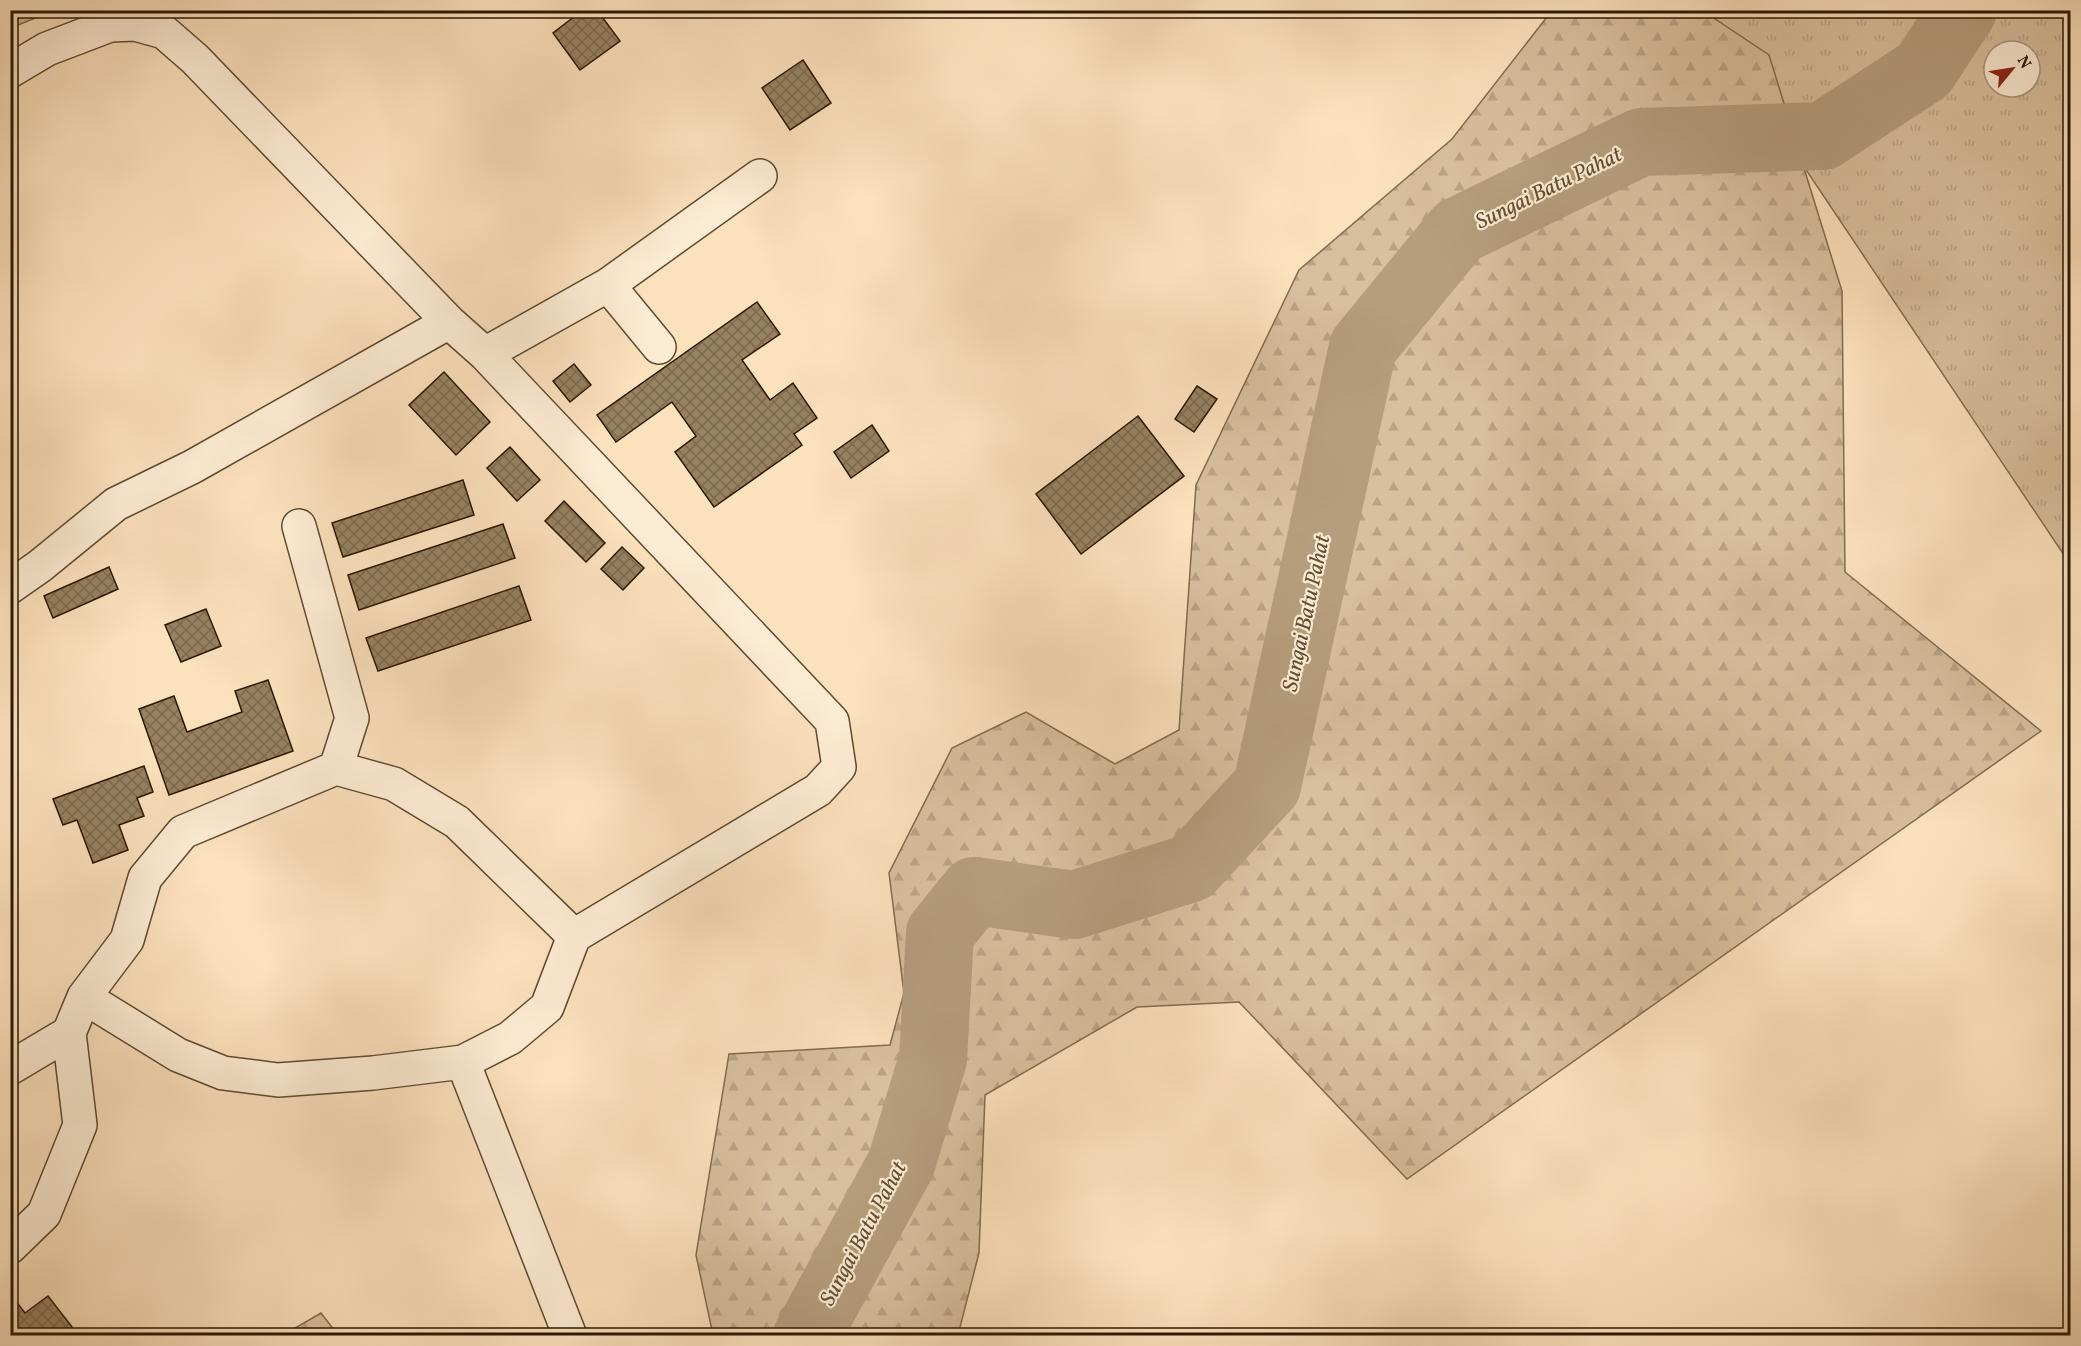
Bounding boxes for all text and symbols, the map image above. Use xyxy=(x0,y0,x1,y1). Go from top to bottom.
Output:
north arrow xyxy=(1982,39,2042,99)
text: N xyxy=(2011,52,2036,73)
water label: Sungai Batu Pahat xyxy=(1471,140,1628,238)
water label: Sungai Batu Pahat xyxy=(1276,531,1339,695)
water label: Sungai Batu Pahat xyxy=(813,1156,916,1312)

